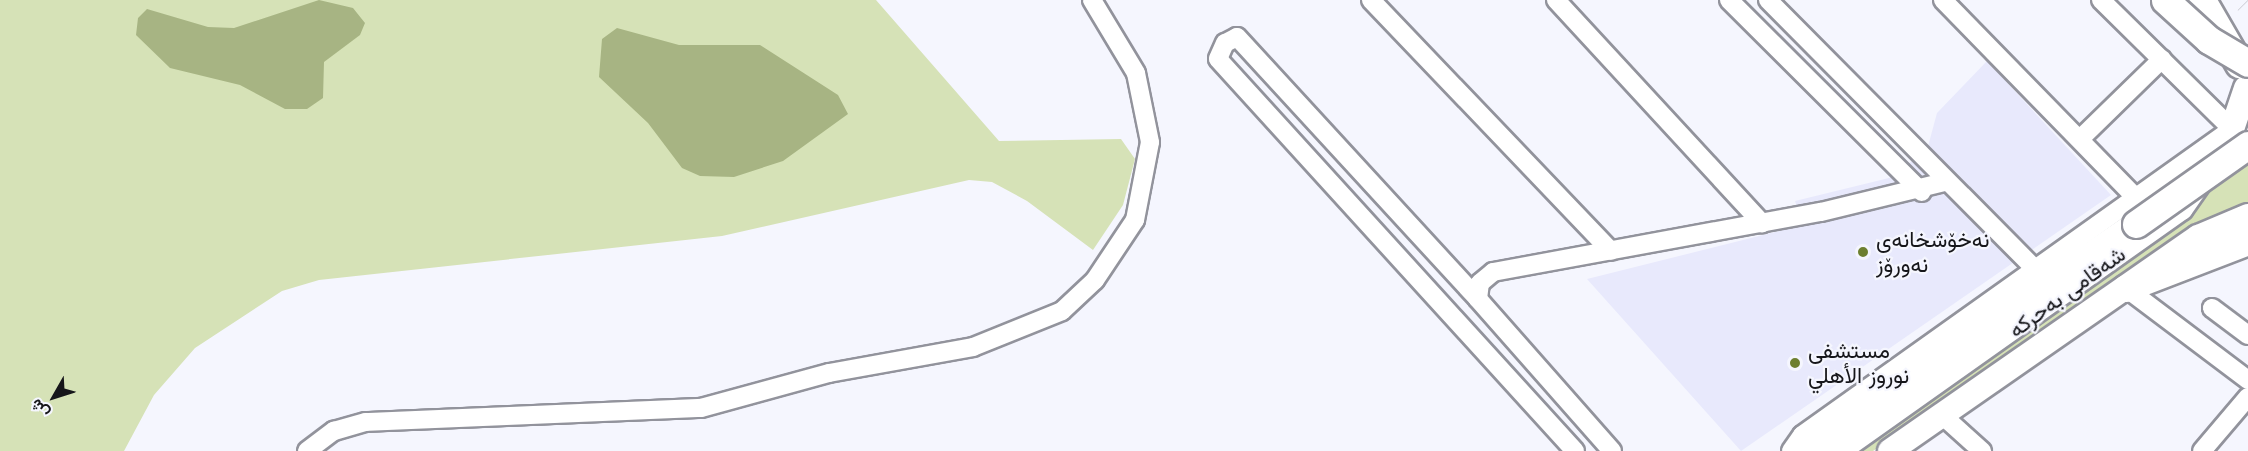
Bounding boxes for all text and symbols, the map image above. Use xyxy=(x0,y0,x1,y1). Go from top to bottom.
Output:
place label: نەخۆشخانەی نەورۆز xyxy=(1876,226,1990,278)
street label: شەقامی بەحرکە xyxy=(2003,241,2131,343)
marker: نەخۆشخانەی نەورۆز xyxy=(1854,243,1872,261)
place label: مستشفى نوروز الأهلي xyxy=(1808,337,1909,388)
marker: مستشفى نوروز الأهلي xyxy=(1786,354,1804,372)
north arrow xyxy=(24,367,84,427)
text: ش xyxy=(25,394,55,423)

